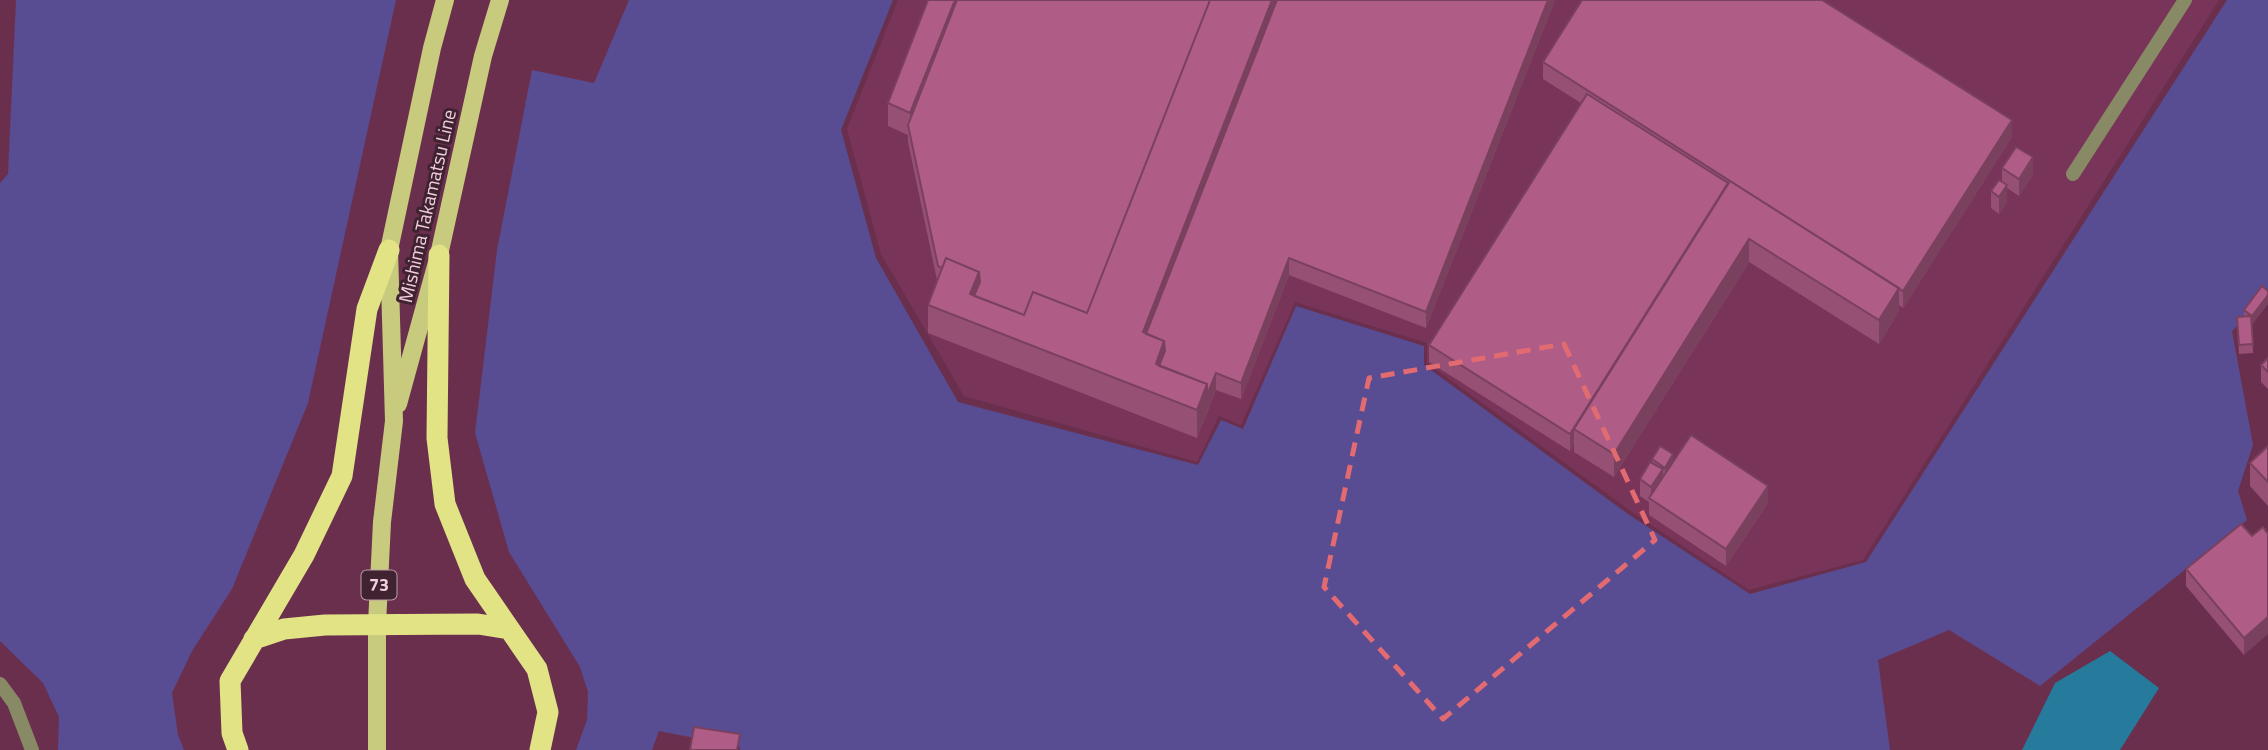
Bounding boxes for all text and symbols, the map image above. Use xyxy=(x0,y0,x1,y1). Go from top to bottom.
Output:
street label: Mishima Takamatsu Line xyxy=(390,106,463,305)
road number: 73 xyxy=(362,570,396,600)

